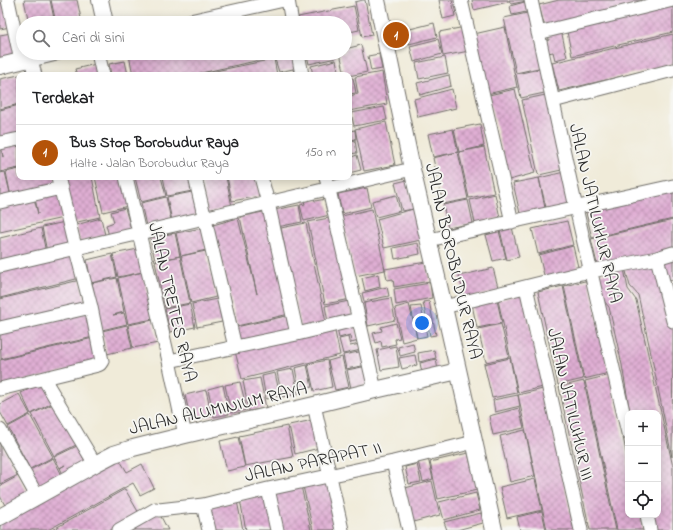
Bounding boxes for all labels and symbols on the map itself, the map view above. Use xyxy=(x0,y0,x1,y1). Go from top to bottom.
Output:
pin: 1 xyxy=(383,20,409,50)
street label: JALAN JATILUHUR RAYA xyxy=(561,121,627,306)
street label: JALAN BOROBUDUR RAYA xyxy=(417,161,487,362)
street label: JALAN TRETES RAYA xyxy=(140,220,202,385)
your location xyxy=(412,313,432,333)
street label: JALAN JATILUHUR III xyxy=(539,326,599,483)
street label: JALAN ALUMINIUM RAYA xyxy=(127,377,310,443)
street label: JALAN PARAPAT II xyxy=(243,436,384,490)

